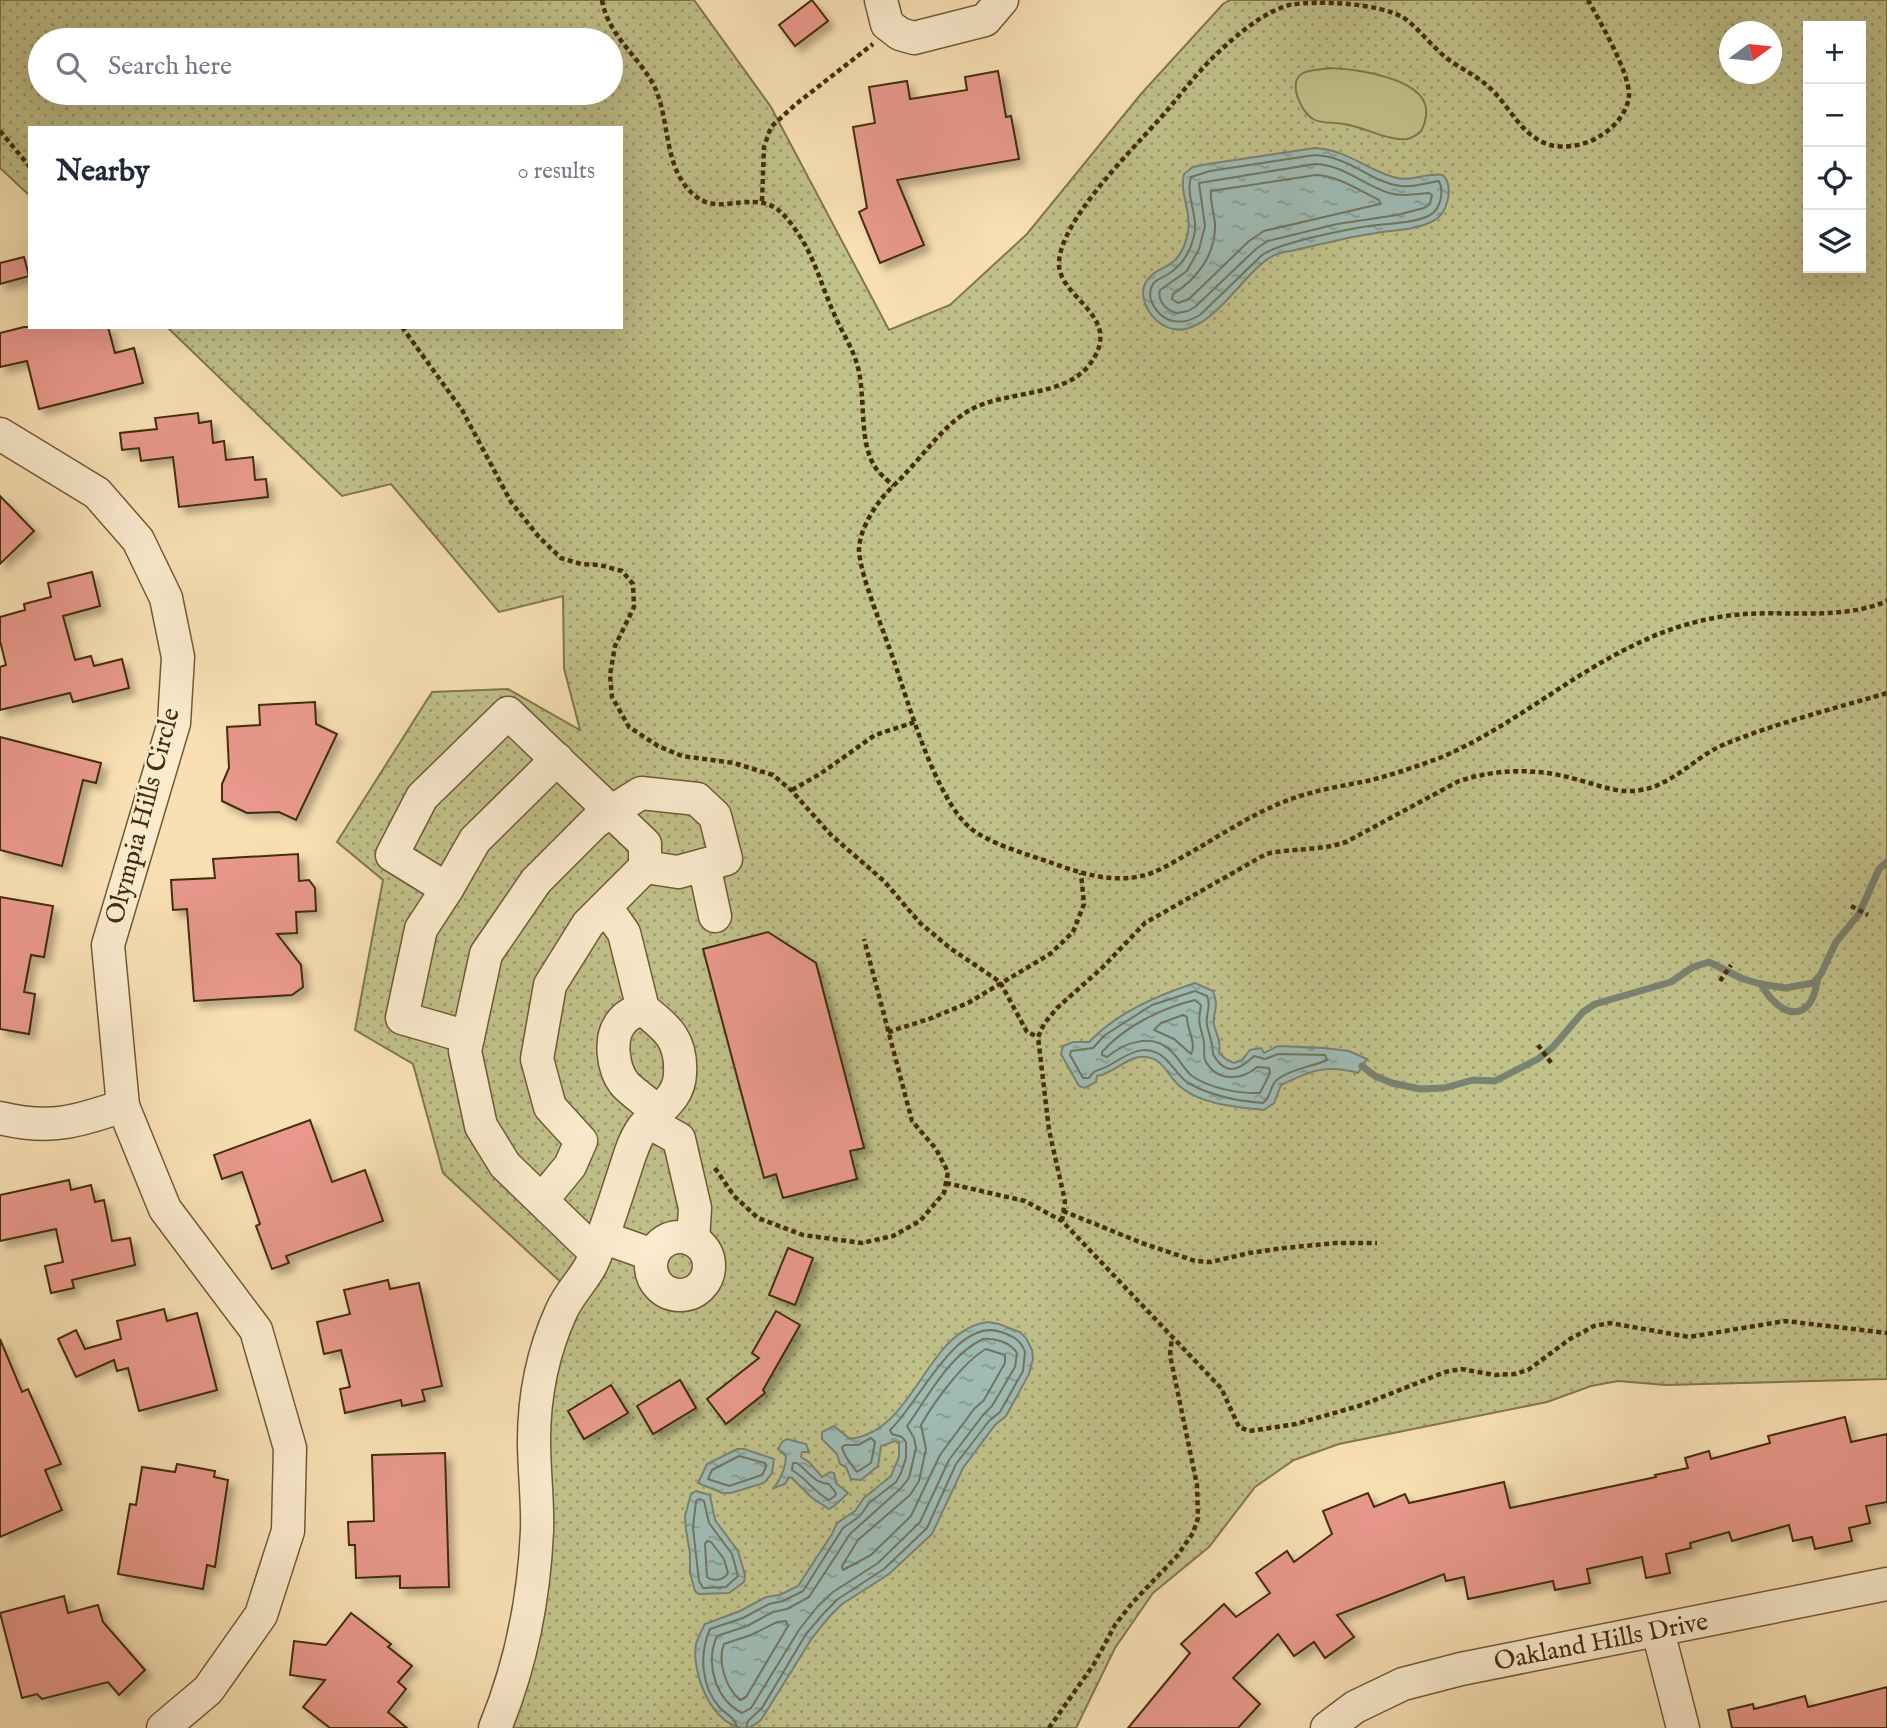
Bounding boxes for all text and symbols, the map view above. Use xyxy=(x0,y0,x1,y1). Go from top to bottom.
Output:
north arrow xyxy=(1719,21,1782,84)
map controls xyxy=(1803,21,1866,273)
button: + xyxy=(1803,21,1866,84)
search box xyxy=(28,28,623,105)
icon: search xyxy=(52,48,90,86)
text: Search here xyxy=(108,50,232,83)
button: − xyxy=(1803,84,1866,147)
button: locate xyxy=(1803,147,1866,210)
text: Nearby xyxy=(56,153,149,191)
text: 0 results xyxy=(517,157,595,186)
button: layers xyxy=(1803,210,1866,273)
street label: Olympia Hills Circle xyxy=(98,704,188,928)
street label: Oakland Hills Drive xyxy=(1491,1605,1711,1679)

